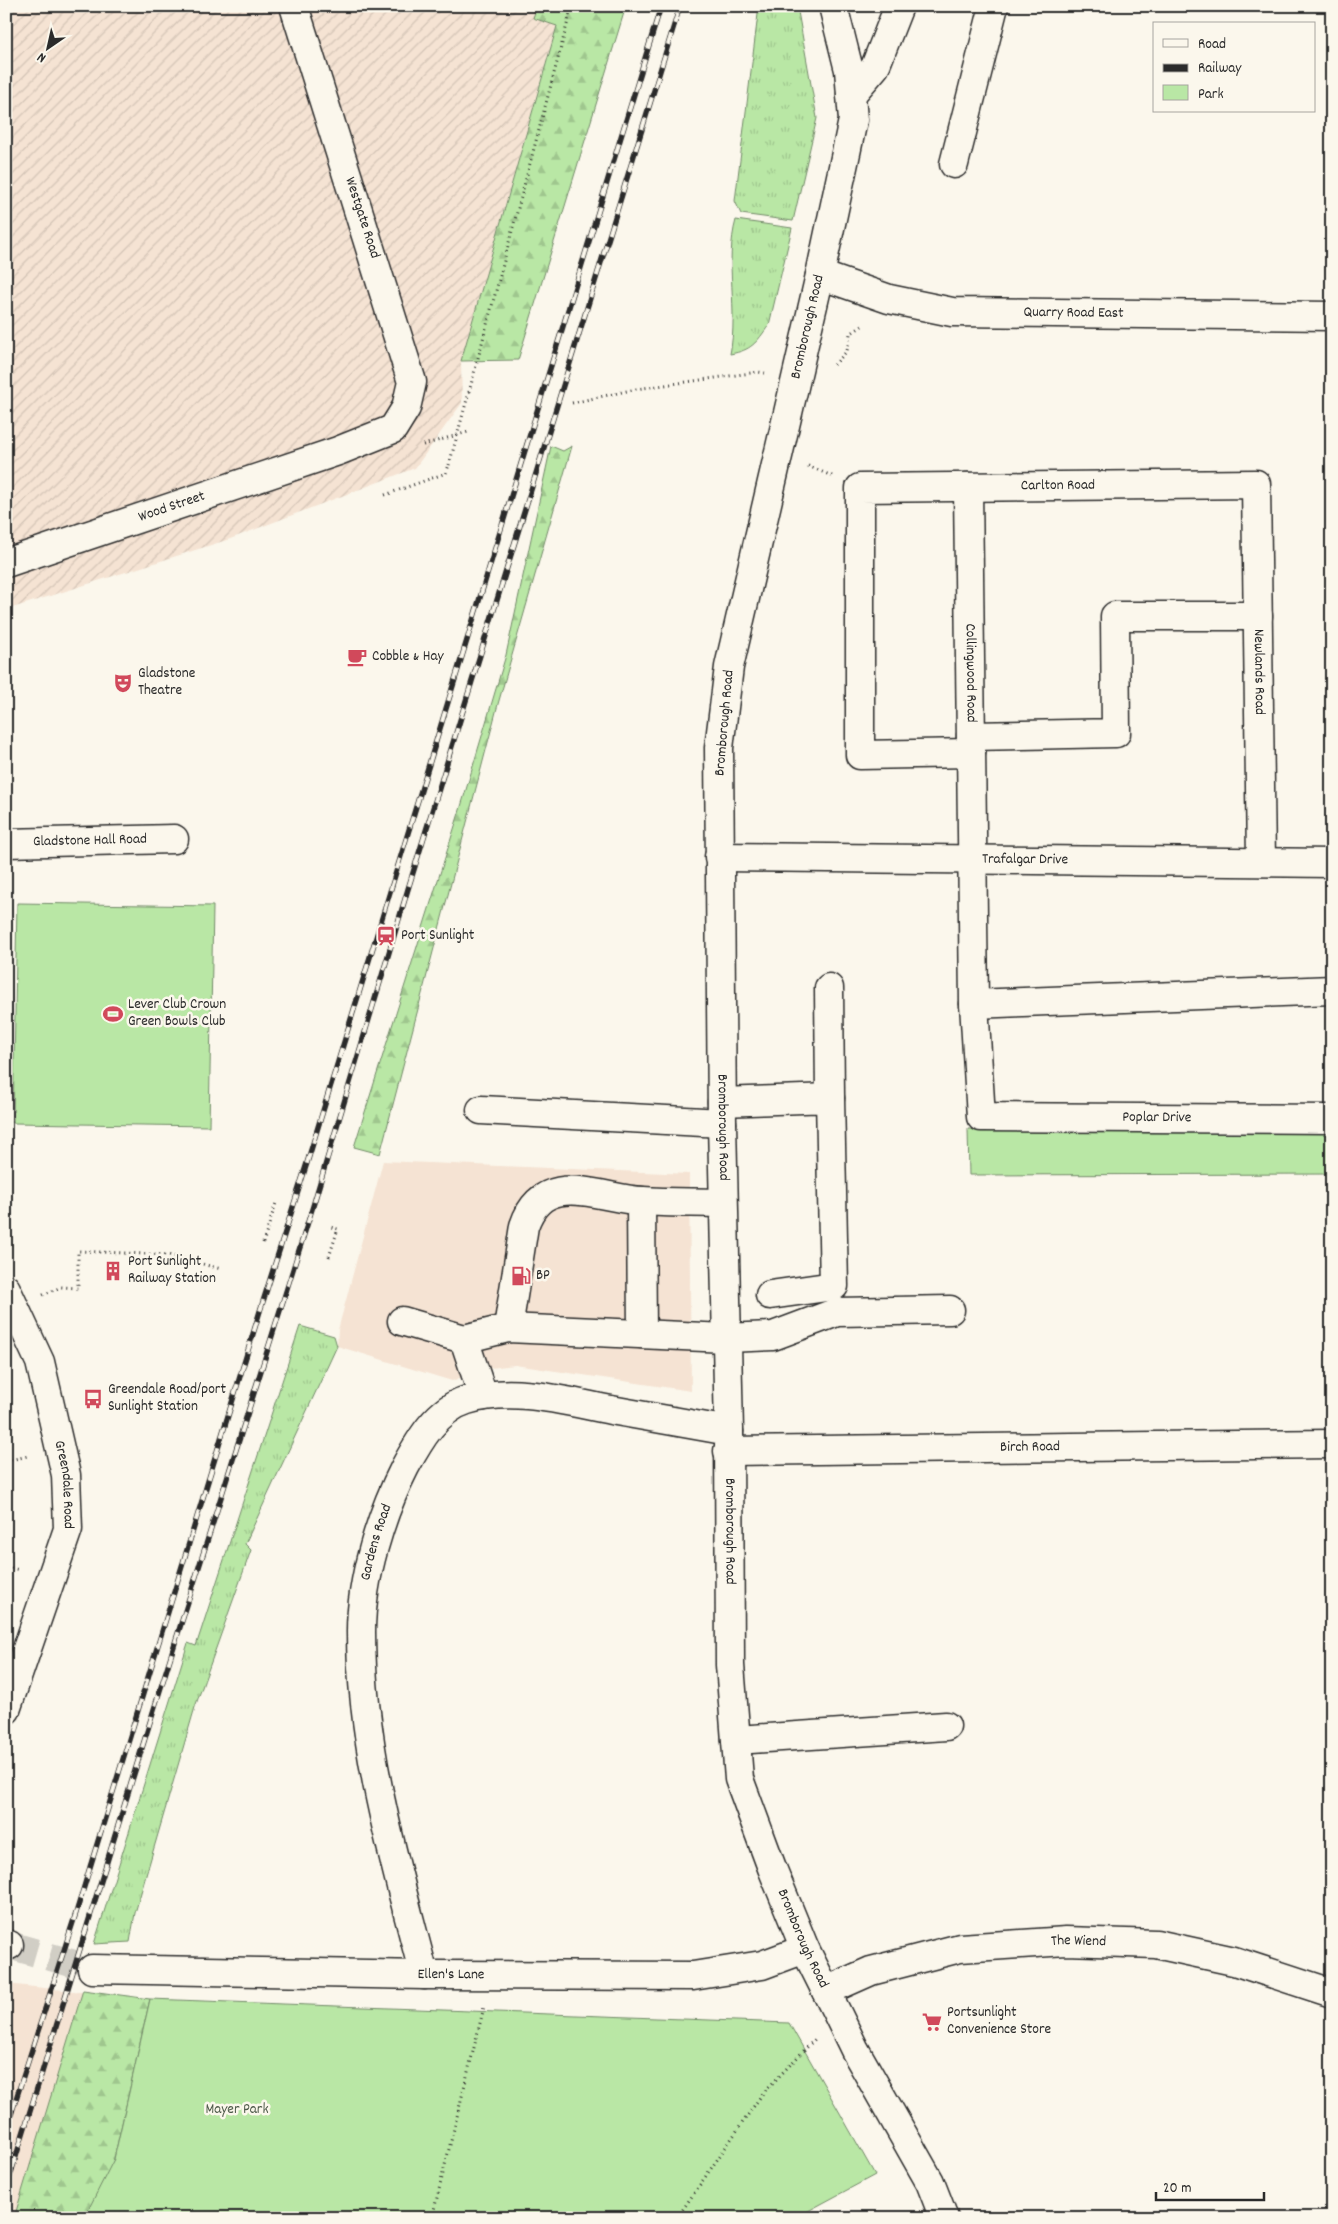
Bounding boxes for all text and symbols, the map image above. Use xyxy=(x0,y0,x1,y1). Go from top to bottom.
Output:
north arrow xyxy=(22,22,72,72)
legend xyxy=(1153,22,1316,112)
text: Road xyxy=(1198,34,1226,56)
text: N xyxy=(33,47,50,67)
text: Railway xyxy=(1198,58,1242,80)
text: Park xyxy=(1198,84,1224,106)
street label: Westgate Road xyxy=(339,175,385,261)
street label: Bromborough Road xyxy=(785,273,831,381)
street label: Quarry Road East xyxy=(1023,302,1124,325)
street label: Carlton Road xyxy=(1021,475,1095,497)
street label: Wood Street xyxy=(136,485,208,529)
street label: Collingwood Road xyxy=(959,623,982,723)
street label: Newlands Road xyxy=(1247,629,1270,715)
cafe icon: Cobble & Hay xyxy=(346,646,368,668)
place label: Cobble & Hay xyxy=(372,646,444,668)
place label: Gladstone Theatre xyxy=(138,663,196,702)
street label: Bromborough Road xyxy=(709,669,741,777)
theatre icon: Gladstone Theatre xyxy=(112,672,134,694)
street label: Gladstone Hall Road xyxy=(33,829,147,853)
street label: Trafalgar Drive xyxy=(982,849,1069,871)
station icon: Port Sunlight xyxy=(375,925,397,947)
place label: Port Sunlight xyxy=(401,925,475,947)
place label: Lever Club Crown Green Bowls Club xyxy=(128,994,226,1033)
sports icon: Lever Club Crown Green Bowls Club xyxy=(102,1003,124,1025)
street label: Bromborough Road xyxy=(711,1074,734,1181)
street label: Poplar Drive xyxy=(1122,1107,1192,1129)
place label: Port Sunlight Railway Station xyxy=(128,1251,216,1290)
building icon: Port Sunlight Railway Station xyxy=(102,1260,124,1282)
fuel station icon: BP xyxy=(510,1265,532,1287)
place label: BP xyxy=(536,1265,550,1287)
place label: Greendale Road/port Sunlight Station xyxy=(108,1379,226,1418)
bus stop icon: Greendale Road/port Sunlight Station xyxy=(82,1388,104,1410)
street label: Birch Road xyxy=(1000,1436,1060,1459)
street label: Greendale Road xyxy=(47,1438,79,1529)
street label: Bromborough Road xyxy=(718,1478,741,1585)
street label: Gardens Road xyxy=(355,1501,398,1583)
street label: Bromborough Road xyxy=(771,1886,834,1992)
street label: The Wiend xyxy=(1050,1930,1106,1953)
street label: Ellen's Lane xyxy=(417,1964,485,1986)
place label: Portsunlight Convenience Store xyxy=(947,2002,1052,2041)
supermarket icon: Portsunlight Convenience Store xyxy=(921,2011,943,2033)
park label: Mayer Park xyxy=(205,2099,269,2121)
scale bar xyxy=(1156,2169,1263,2201)
text: 20 m xyxy=(1163,2178,1191,2200)

